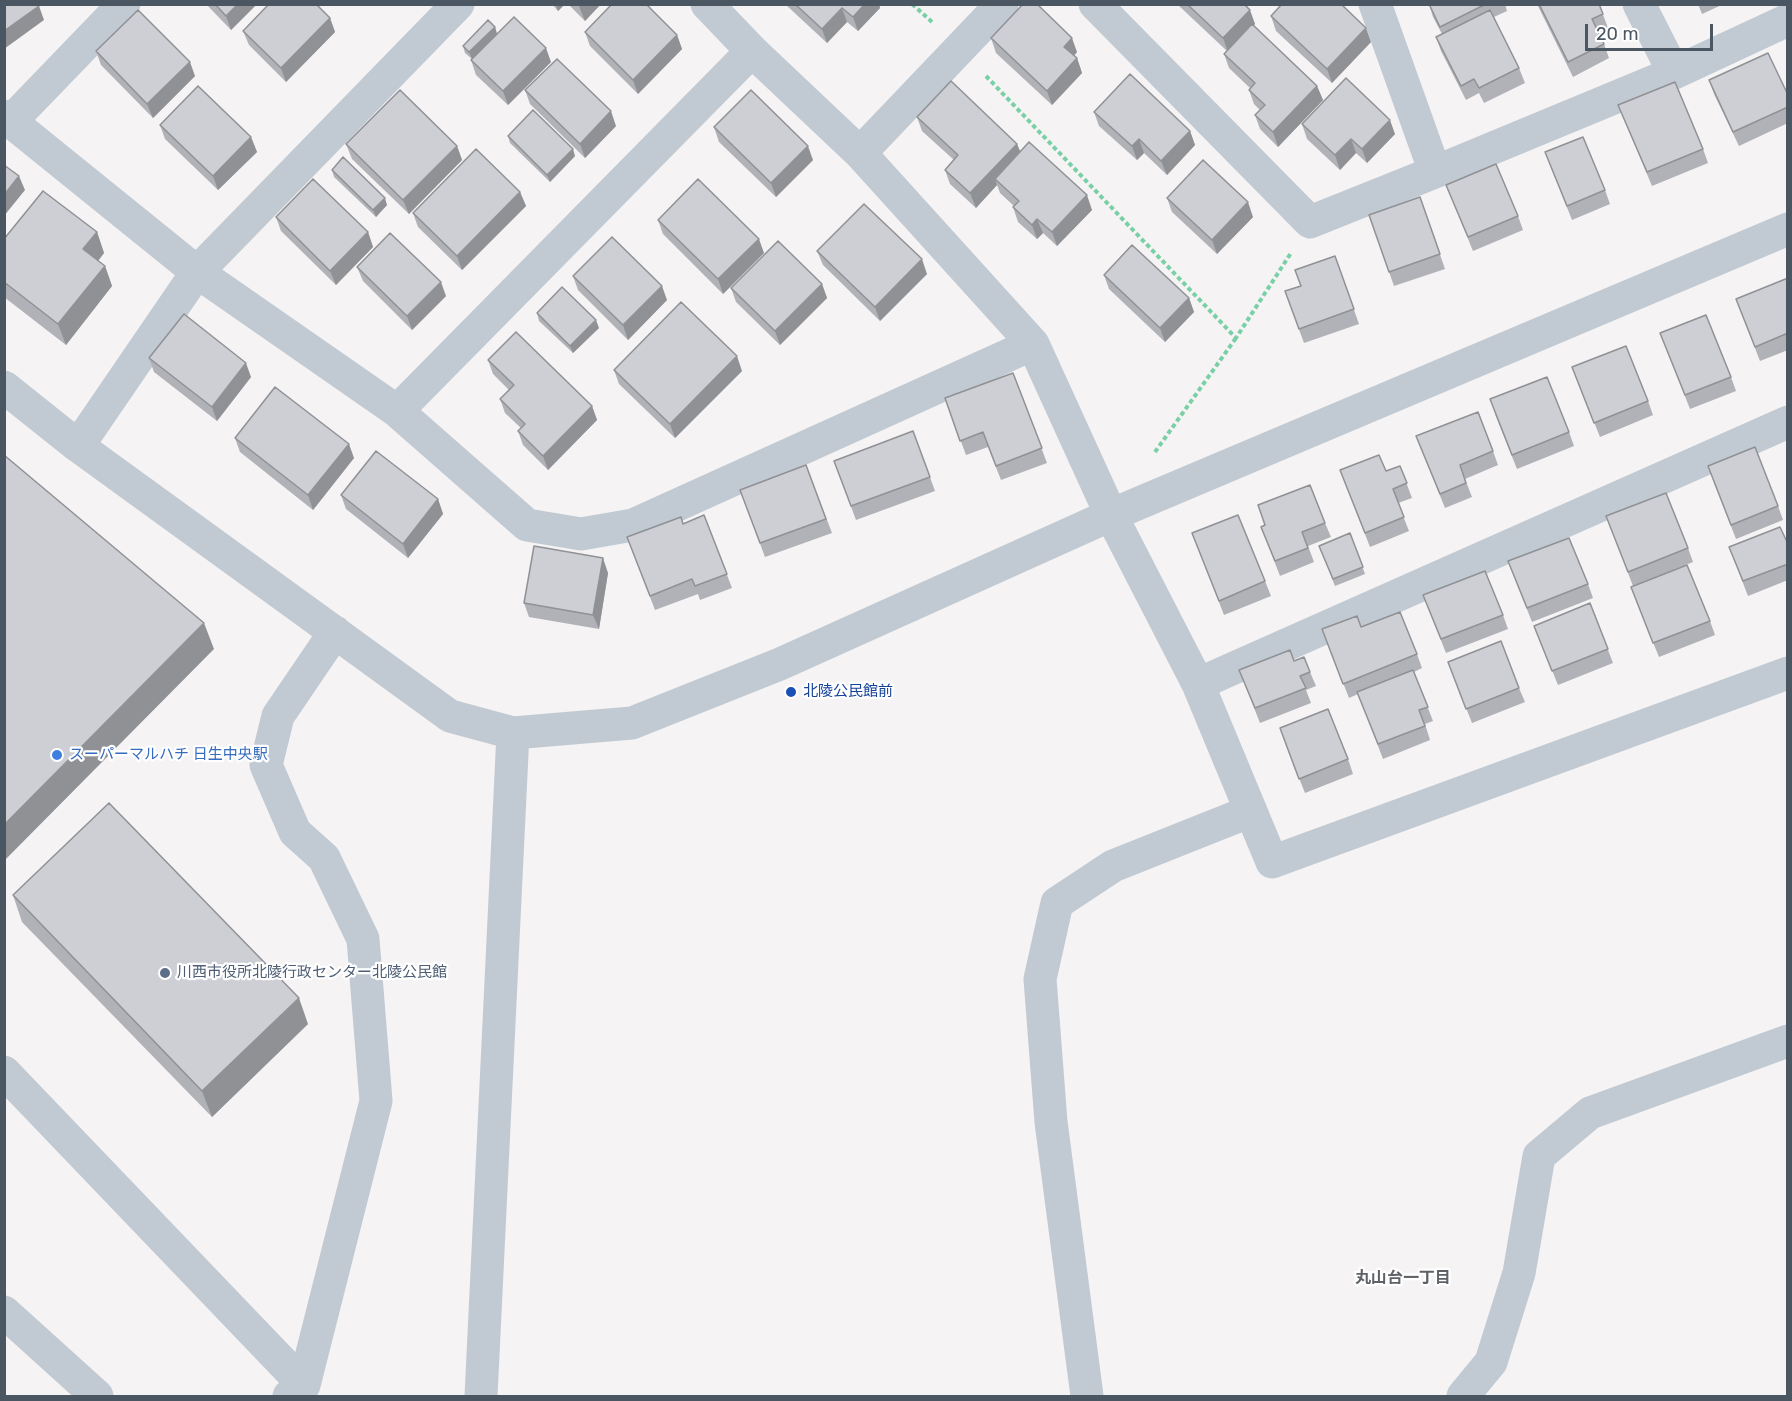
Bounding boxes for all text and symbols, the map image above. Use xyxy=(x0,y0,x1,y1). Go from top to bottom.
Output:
scale bar xyxy=(1588,12,1716,50)
text: 20 m xyxy=(1596,23,1638,45)
place label: 北陵公民館前 xyxy=(803,683,893,701)
marker: 北陵公民館前 xyxy=(784,685,798,699)
place label: スーパーマルハチ 日生中央駅 xyxy=(69,746,268,764)
marker: スーパーマルハチ 日生中央駅 xyxy=(50,748,64,762)
place label: 川西市役所北陵行政センター北陵公民館 xyxy=(177,964,447,982)
marker: 川西市役所北陵行政センター北陵公民館 xyxy=(158,966,172,980)
district label: 丸山台一丁目 xyxy=(1355,1268,1451,1288)

